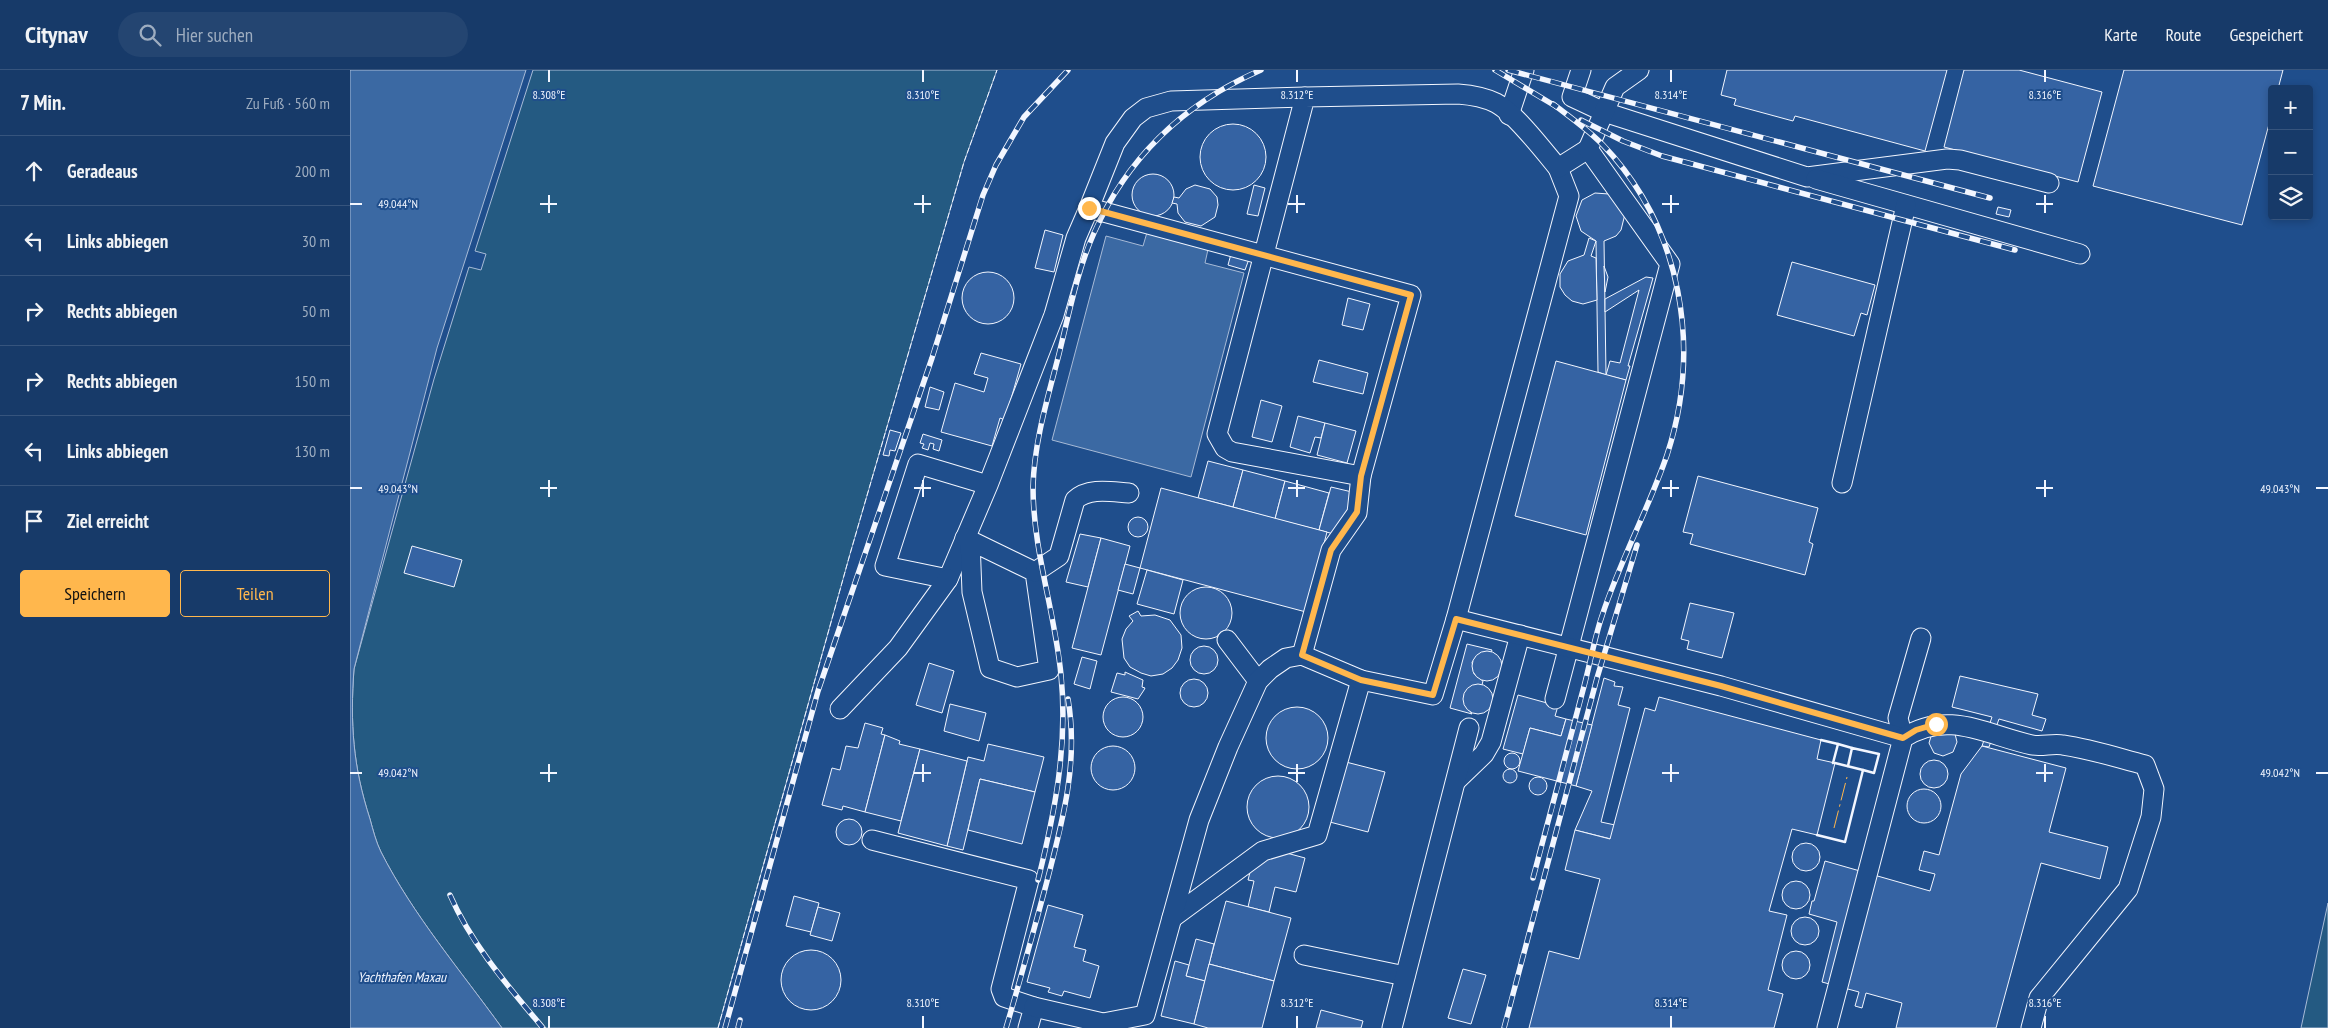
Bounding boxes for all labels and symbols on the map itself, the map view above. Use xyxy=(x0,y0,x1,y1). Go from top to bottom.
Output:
text: 8.308°E xyxy=(533,87,566,102)
text: 8.310°E xyxy=(907,87,940,102)
text: 8.312°E xyxy=(1281,87,1314,102)
text: 8.314°E xyxy=(1655,87,1688,102)
text: 8.316°E xyxy=(2029,87,2062,102)
text: 49.044°N xyxy=(378,196,418,211)
route end xyxy=(1078,197,1101,220)
text: 49.043°N xyxy=(378,481,418,496)
text: 49.043°N xyxy=(2260,481,2300,496)
route start xyxy=(1925,713,1948,736)
text: 49.042°N xyxy=(378,765,418,780)
text: 49.042°N xyxy=(2260,765,2300,780)
water label: Yachthafen Maxau xyxy=(358,968,447,986)
text: 8.308°E xyxy=(533,995,566,1010)
text: 8.310°E xyxy=(907,995,940,1010)
text: 8.312°E xyxy=(1281,995,1314,1010)
text: 8.314°E xyxy=(1655,995,1688,1010)
text: 8.316°E xyxy=(2029,995,2062,1010)

